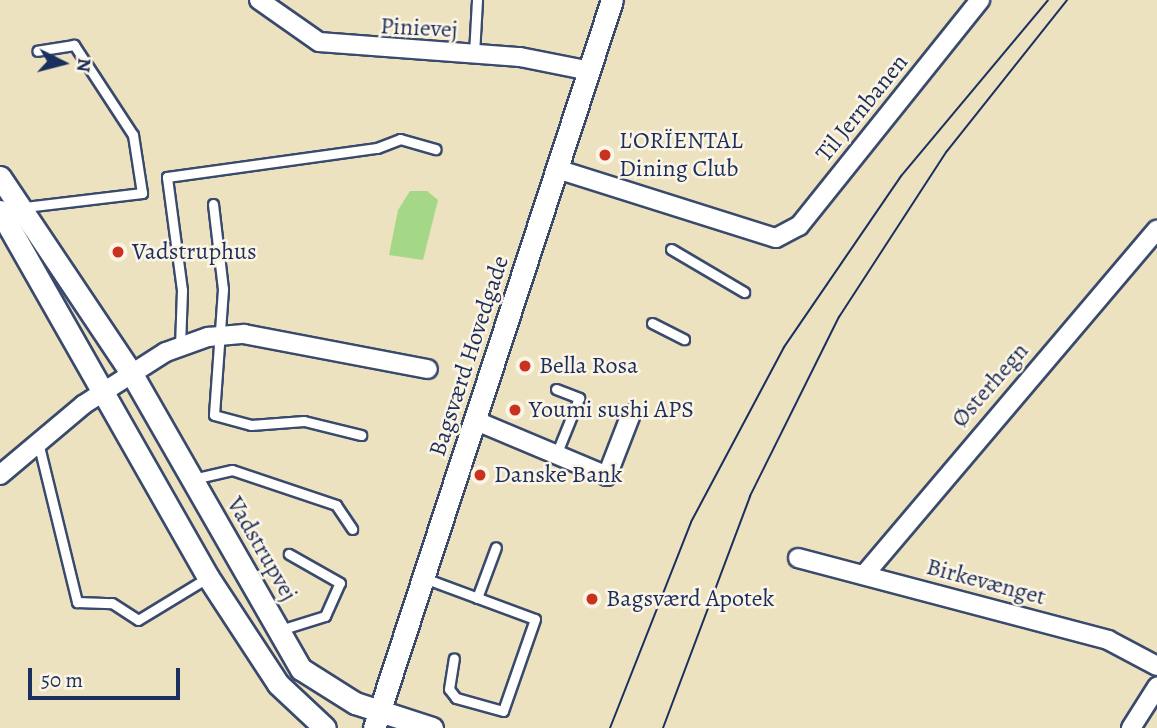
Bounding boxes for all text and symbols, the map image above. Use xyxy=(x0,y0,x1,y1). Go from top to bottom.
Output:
street label: Pinievej xyxy=(380,12,458,44)
north arrow xyxy=(28,28,98,98)
street label: Til Jernbanen xyxy=(810,48,914,168)
text: N xyxy=(70,57,98,73)
place label: L'ORÏENTAL Dining Club xyxy=(619,127,743,183)
marker: L'ORÏENTAL Dining Club xyxy=(597,147,613,163)
place label: Vadstruphus xyxy=(132,238,257,266)
marker: Vadstruphus xyxy=(110,244,126,260)
street label: Bagsværd Hovedgade xyxy=(423,252,515,460)
street label: Østerhegn xyxy=(945,337,1035,433)
place label: Bella Rosa xyxy=(539,352,638,380)
marker: Bella Rosa xyxy=(517,358,533,374)
place label: Youmi sushi APS xyxy=(529,396,694,424)
marker: Youmi sushi APS xyxy=(507,402,523,418)
place label: Danske Bank xyxy=(494,461,622,489)
marker: Danske Bank xyxy=(472,467,488,483)
street label: Vadstrupvej xyxy=(221,492,303,606)
street label: Birkevænget xyxy=(923,552,1049,612)
place label: Bagsværd Apotek xyxy=(606,585,775,613)
marker: Bagsværd Apotek xyxy=(584,591,600,607)
scale bar xyxy=(32,654,184,698)
text: 50 m xyxy=(41,666,83,694)

